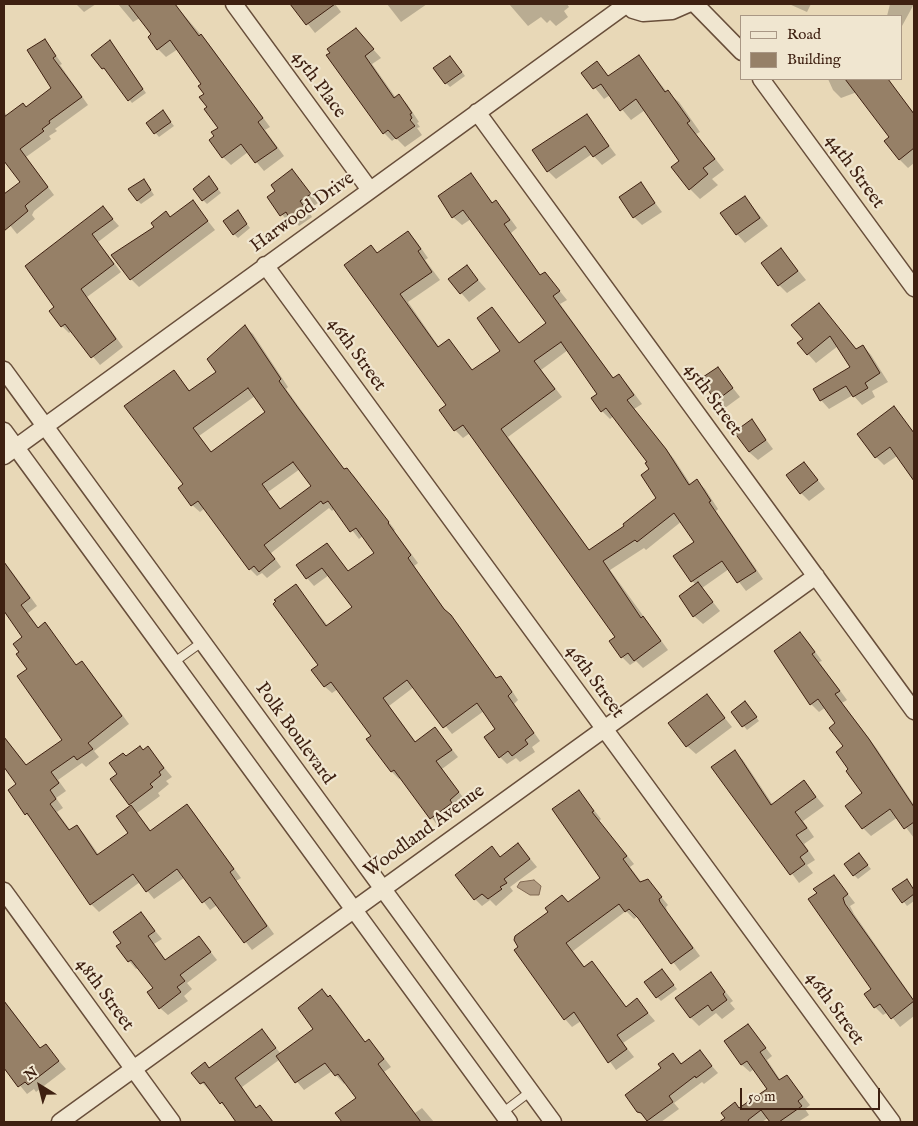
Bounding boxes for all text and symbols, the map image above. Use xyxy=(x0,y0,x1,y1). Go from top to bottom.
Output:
legend xyxy=(740,15,903,80)
text: Road xyxy=(787,25,821,44)
street label: 45th Place xyxy=(286,47,350,123)
text: Building xyxy=(787,50,841,69)
street label: 44th Street xyxy=(819,130,889,214)
street label: Harwood Drive xyxy=(247,168,359,258)
street label: 46th Street xyxy=(322,314,390,396)
street label: 45th Street xyxy=(678,359,746,441)
street label: 46th Street xyxy=(560,641,628,723)
street label: Polk Boulevard xyxy=(249,679,339,789)
street label: Woodland Avenue xyxy=(360,781,490,883)
street label: 48th Street xyxy=(70,954,138,1036)
street label: 46th Street xyxy=(800,968,868,1050)
north arrow xyxy=(15,1061,65,1111)
text: N xyxy=(21,1063,41,1085)
scale bar xyxy=(743,1078,883,1110)
text: 50 m xyxy=(748,1087,776,1106)

